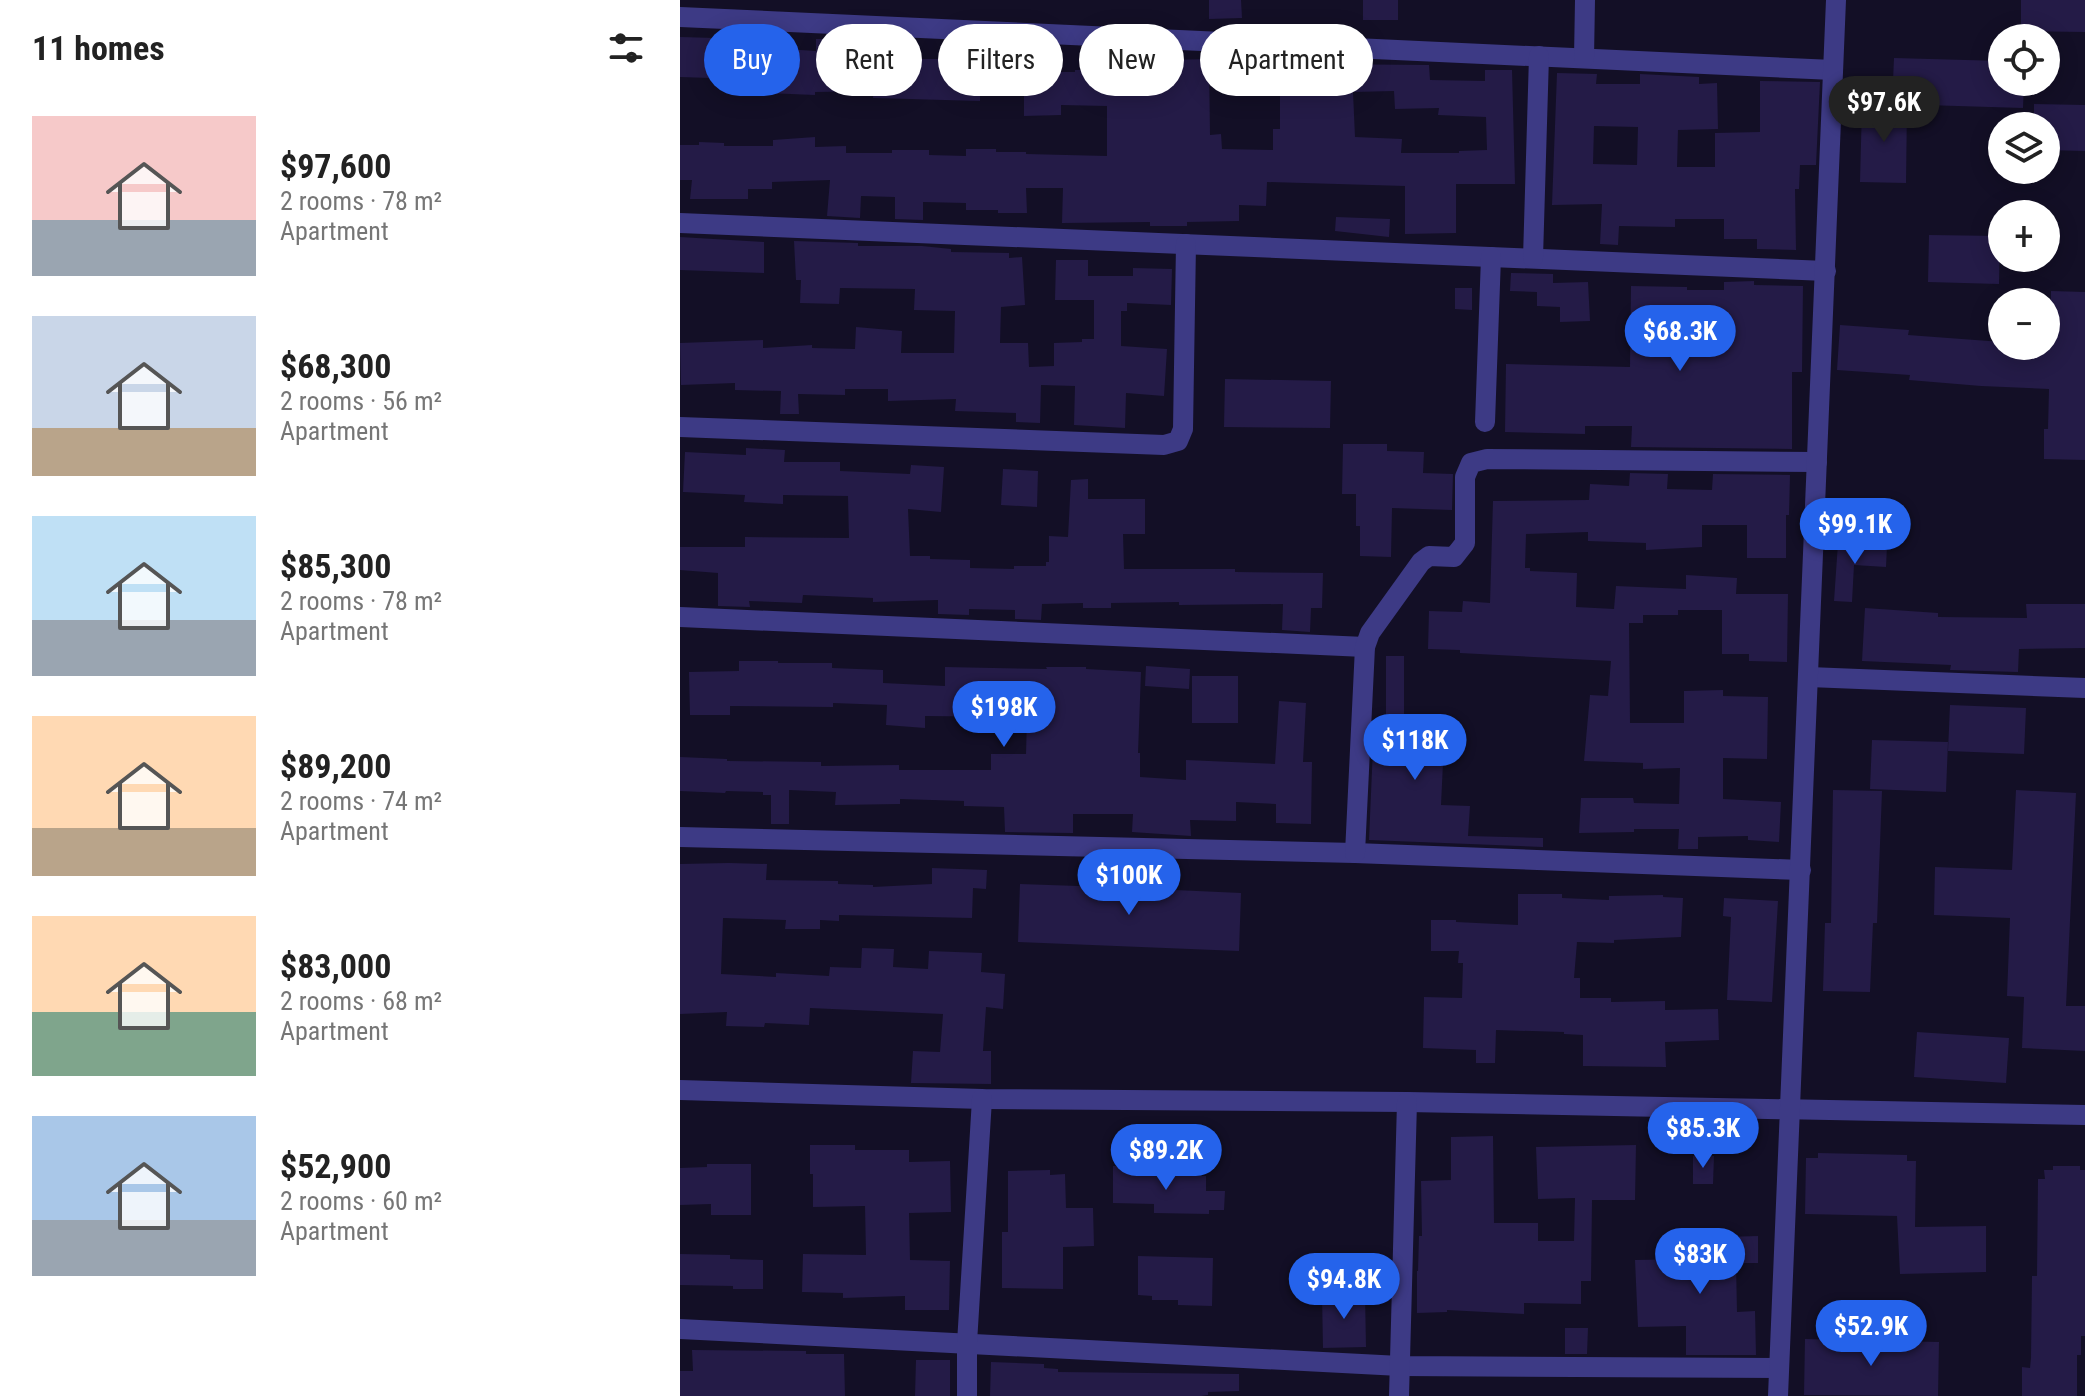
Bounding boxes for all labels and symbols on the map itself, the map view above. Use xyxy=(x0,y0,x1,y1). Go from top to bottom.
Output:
pin: $97.6K xyxy=(1819,76,1949,144)
pin: $68.3K xyxy=(1615,305,1745,373)
pin: $99.1K xyxy=(1790,498,1920,566)
pin: $198K xyxy=(948,681,1060,749)
pin: $118K xyxy=(1359,714,1471,782)
pin: $100K xyxy=(1073,849,1185,917)
pin: $85.3K xyxy=(1638,1102,1768,1170)
pin: $89.2K xyxy=(1101,1124,1231,1192)
pin: $83K xyxy=(1653,1228,1747,1296)
pin: $94.8K xyxy=(1279,1253,1409,1321)
pin: $52.9K xyxy=(1806,1300,1936,1368)

